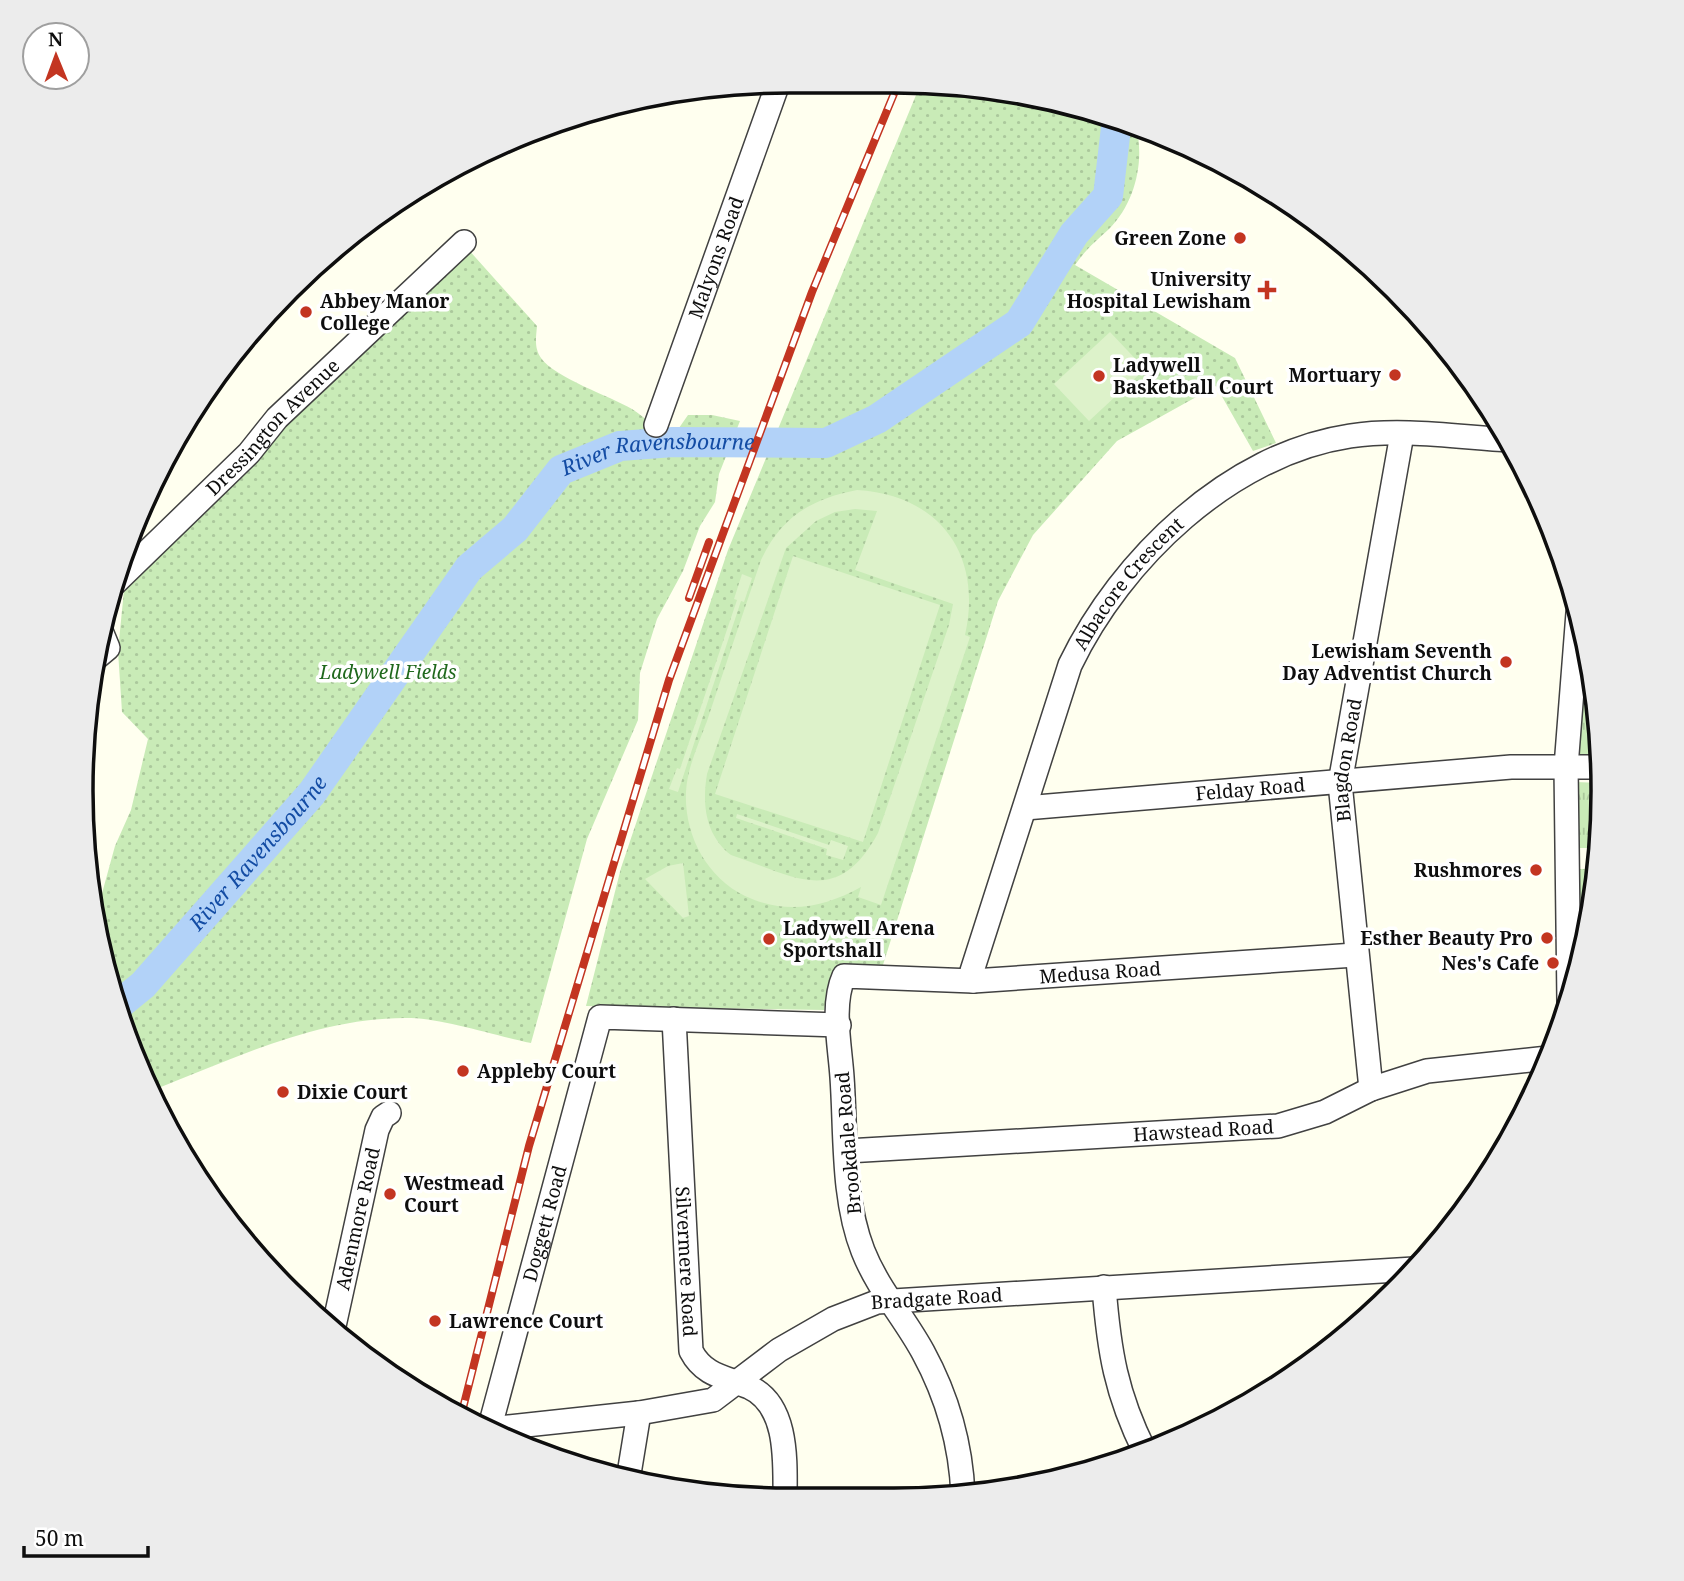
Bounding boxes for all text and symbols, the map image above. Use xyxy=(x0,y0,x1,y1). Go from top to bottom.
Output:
north arrow xyxy=(21,21,91,91)
text: N xyxy=(48,26,63,52)
street label: Malyons Road xyxy=(682,193,750,322)
place label: Green Zone xyxy=(1114,225,1226,251)
marker: Green Zone xyxy=(1232,230,1248,246)
place label: University Hospital Lewisham xyxy=(1067,266,1251,314)
marker: University Hospital Lewisham xyxy=(1257,280,1277,300)
place label: Abbey Manor College xyxy=(320,288,450,336)
marker: Abbey Manor College xyxy=(298,304,314,320)
place label: Ladywell Basketball Court xyxy=(1113,352,1274,400)
street label: Dressington Avenue xyxy=(200,353,345,501)
place label: Mortuary xyxy=(1289,362,1381,388)
marker: Mortuary xyxy=(1387,367,1403,383)
marker: Ladywell Basketball Court xyxy=(1091,368,1107,384)
water label: River Ravensbourne xyxy=(556,427,755,482)
street label: Albacore Crescent xyxy=(1067,511,1189,655)
place label: Lewisham Seventh Day Adventist Church xyxy=(1282,638,1492,686)
marker: Lewisham Seventh Day Adventist Church xyxy=(1498,654,1514,670)
park label: Ladywell Fields xyxy=(318,659,457,685)
street label: Blagdon Road xyxy=(1327,696,1368,823)
water label: River Ravensbourne xyxy=(182,770,333,937)
street label: Felday Road xyxy=(1194,771,1306,807)
place label: Rushmores xyxy=(1414,857,1522,883)
marker: Rushmores xyxy=(1528,862,1544,878)
place label: Ladywell Arena Sportshall xyxy=(783,915,935,963)
place label: Esther Beauty Pro xyxy=(1360,925,1533,951)
marker: Esther Beauty Pro xyxy=(1539,930,1555,946)
marker: Ladywell Arena Sportshall xyxy=(761,931,777,947)
place label: Nes's Cafe xyxy=(1442,950,1539,976)
street label: Medusa Road xyxy=(1038,955,1162,989)
marker: Nes's Cafe xyxy=(1545,955,1561,971)
place label: Appleby Court xyxy=(477,1058,616,1084)
marker: Appleby Court xyxy=(455,1063,471,1079)
street label: Brookdale Road xyxy=(829,1070,867,1215)
place label: Dixie Court xyxy=(297,1079,408,1105)
marker: Dixie Court xyxy=(275,1084,291,1100)
street label: Hawstead Road xyxy=(1132,1113,1275,1147)
street label: Adenmore Road xyxy=(329,1144,386,1293)
street label: Doggett Road xyxy=(516,1162,573,1284)
place label: Westmead Court xyxy=(404,1170,505,1218)
marker: Westmead Court xyxy=(382,1186,398,1202)
street label: Silvermere Road xyxy=(670,1186,703,1338)
street label: Bradgate Road xyxy=(870,1281,1004,1315)
place label: Lawrence Court xyxy=(449,1308,603,1334)
marker: Lawrence Court xyxy=(427,1313,443,1329)
scale bar xyxy=(24,1514,149,1558)
text: 50 m xyxy=(35,1524,84,1552)

